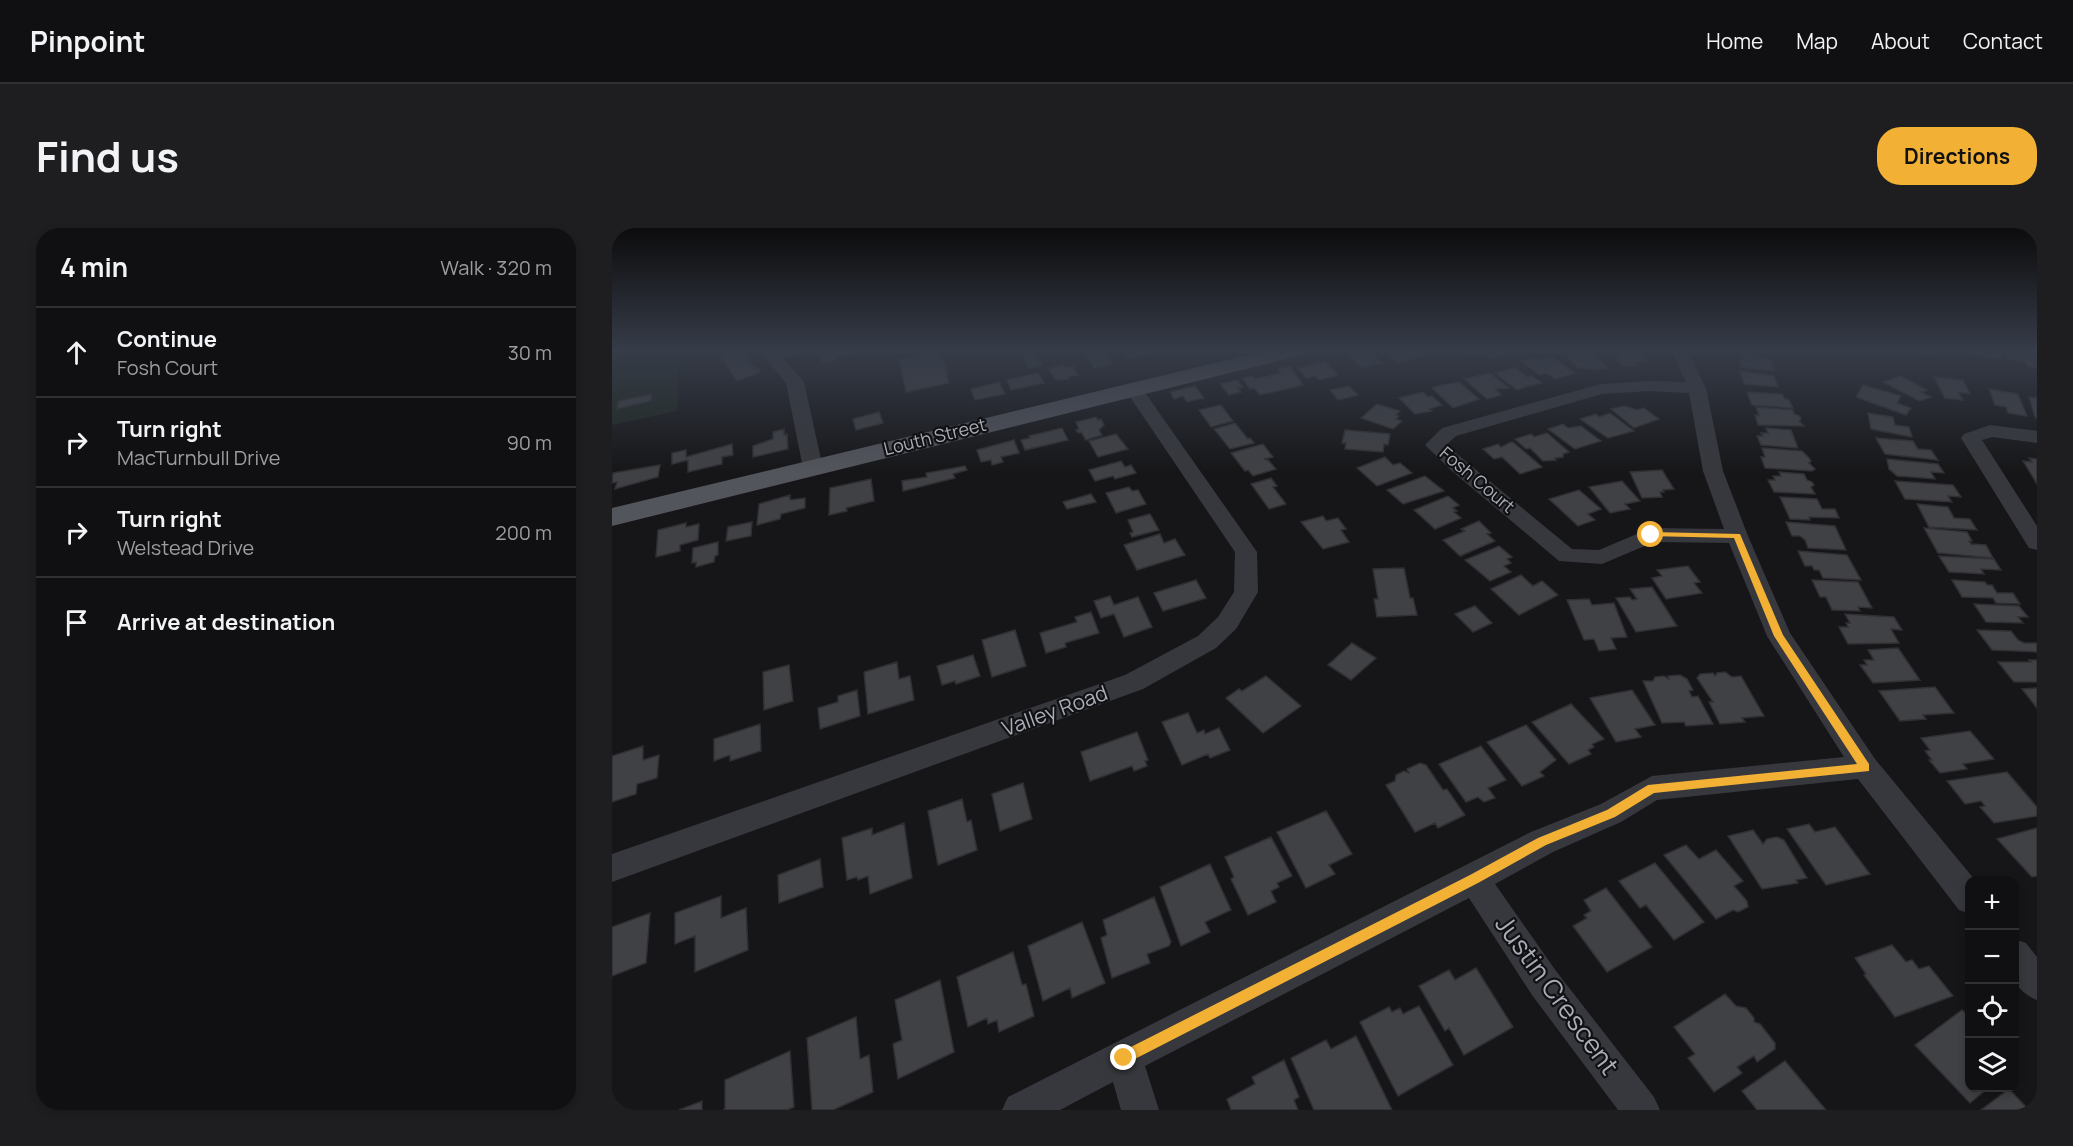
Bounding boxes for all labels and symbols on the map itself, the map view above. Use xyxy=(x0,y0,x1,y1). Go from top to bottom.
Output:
street label: Louth Street xyxy=(881,412,989,460)
street label: Fosh Court xyxy=(1435,441,1520,518)
route start xyxy=(1637,521,1663,547)
street label: Valley Road xyxy=(998,678,1111,742)
street label: Justin Crescent xyxy=(1488,907,1628,1082)
route end xyxy=(1110,1044,1136,1070)

